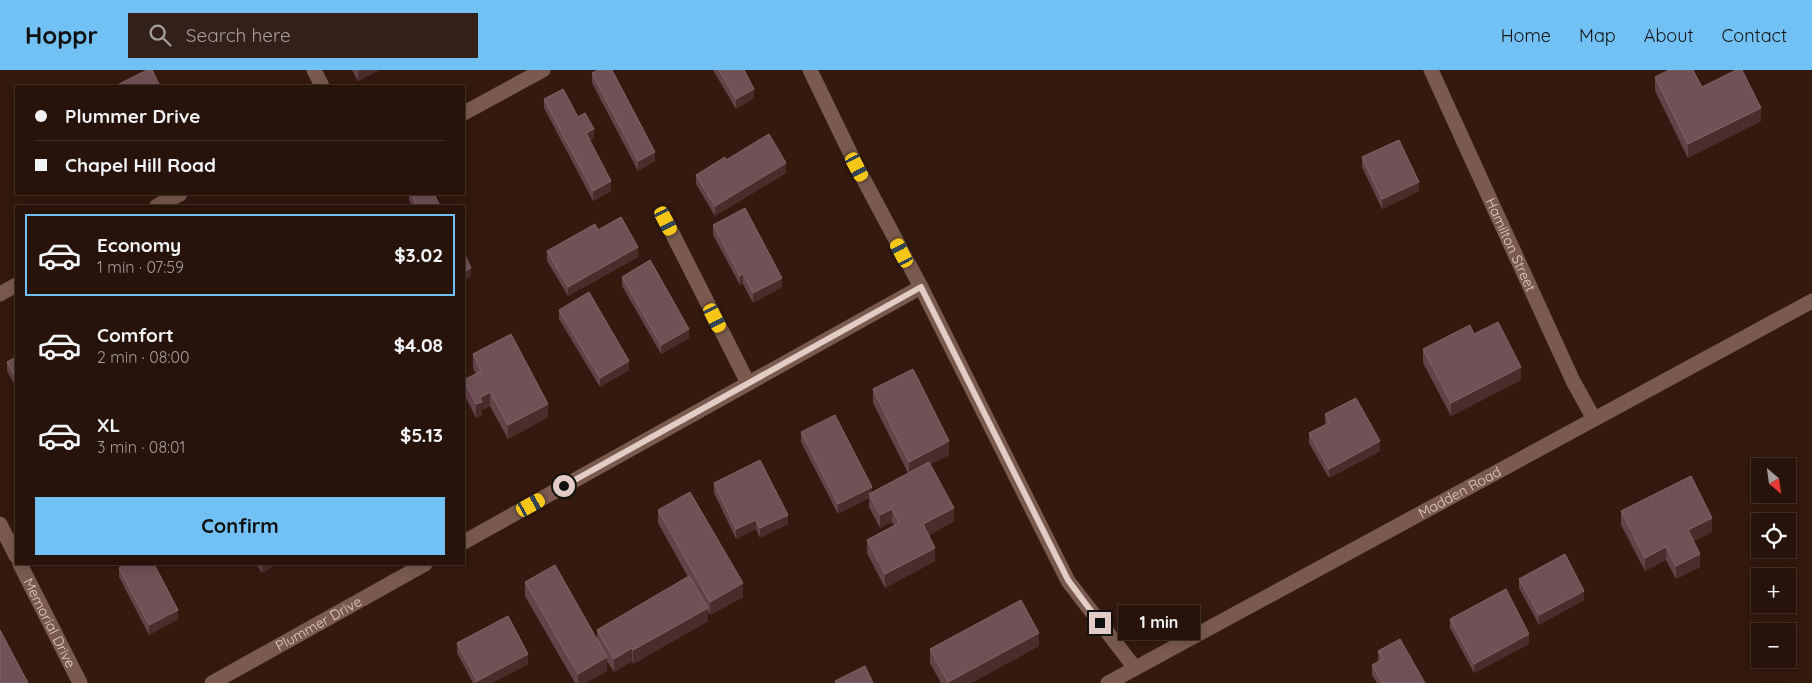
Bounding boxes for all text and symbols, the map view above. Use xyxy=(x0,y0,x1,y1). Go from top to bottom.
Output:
search box xyxy=(128,13,478,58)
text: Hoppr xyxy=(25,20,98,50)
icon: search xyxy=(146,21,174,49)
text: Search here xyxy=(186,23,291,47)
text: Home xyxy=(1501,24,1551,47)
text: Map xyxy=(1579,24,1616,47)
text: About xyxy=(1644,24,1694,47)
text: Contact xyxy=(1722,24,1787,47)
text: Plummer Drive xyxy=(65,104,201,128)
car xyxy=(843,150,870,184)
text: Chapel Hill Road xyxy=(65,153,216,177)
street label: Hamilton Street xyxy=(1482,195,1540,295)
car xyxy=(652,204,679,238)
icon: car xyxy=(37,233,82,278)
text: Economy xyxy=(97,233,181,257)
car xyxy=(888,236,915,270)
text: $3.02 xyxy=(394,243,443,267)
text: 1 min · 07:59 xyxy=(97,257,184,277)
car xyxy=(701,301,728,335)
icon: car xyxy=(37,323,82,368)
text: Comfort xyxy=(97,323,174,347)
text: $4.08 xyxy=(394,333,443,357)
text: 2 min · 08:00 xyxy=(97,347,190,367)
icon: car xyxy=(37,413,82,458)
text: XL xyxy=(97,413,120,437)
text: $5.13 xyxy=(400,423,443,447)
text: 3 min · 08:01 xyxy=(97,437,185,457)
north arrow xyxy=(1751,458,1796,502)
map controls xyxy=(1751,458,1796,668)
street label: Madden Road xyxy=(1415,462,1504,522)
route start xyxy=(553,475,575,497)
car xyxy=(514,491,547,519)
button: Confirm xyxy=(35,497,445,555)
button: locate xyxy=(1751,513,1796,558)
button: + xyxy=(1751,568,1796,613)
street label: Memorial Drive xyxy=(20,575,80,671)
street label: Plummer Drive xyxy=(272,592,365,655)
callout: 1 min xyxy=(1118,606,1200,640)
route end xyxy=(1089,612,1111,634)
text: 1 min xyxy=(1140,612,1178,632)
button: − xyxy=(1751,623,1796,668)

